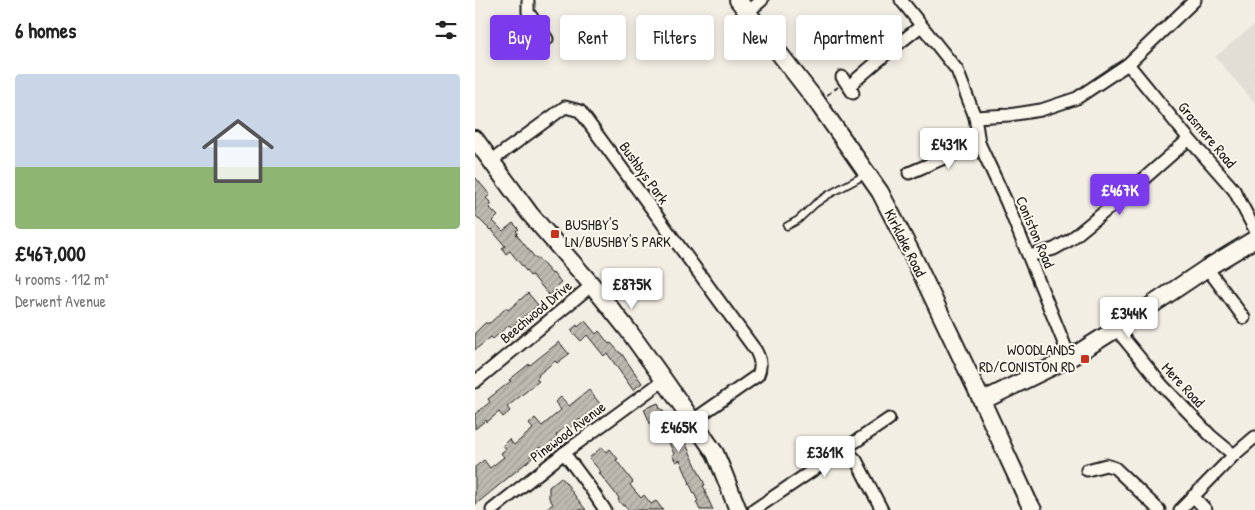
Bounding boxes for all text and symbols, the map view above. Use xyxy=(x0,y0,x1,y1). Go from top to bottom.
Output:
chip: Buy xyxy=(490,15,550,60)
chip: Rent xyxy=(560,15,626,60)
chip: Filters xyxy=(636,15,714,60)
chip: New xyxy=(724,15,786,60)
chip: Apartment xyxy=(796,15,902,60)
text: 6 homes xyxy=(15,16,76,45)
icon: filters xyxy=(432,16,460,44)
street label: Grasmere Road xyxy=(1173,97,1241,172)
icon: home xyxy=(193,106,283,196)
pin: £431K xyxy=(914,128,984,170)
text: £431K xyxy=(931,133,967,155)
street label: Bushbys Park xyxy=(615,137,674,208)
pin: £467K xyxy=(1085,174,1155,216)
text: £467K xyxy=(1101,179,1139,201)
street label: Coniston Road xyxy=(1011,193,1060,271)
street label: Kirklake Road xyxy=(879,205,932,280)
place label: BUSHBY'S LN/BUSHBY'S PARK xyxy=(565,214,671,252)
marker: BUSHBY'S LN/BUSHBY'S PARK xyxy=(549,228,561,240)
text: £467,000 xyxy=(15,239,86,268)
text: 4 rooms · 112 m² xyxy=(15,268,109,290)
pin: £875K xyxy=(597,268,667,310)
text: £875K xyxy=(613,273,651,295)
street label: Beechwood Drive xyxy=(495,275,576,348)
text: Derwent Avenue xyxy=(15,290,106,312)
pin: £344K xyxy=(1094,296,1164,339)
text: £344K xyxy=(1111,302,1147,324)
place label: WOODLANDS RD/CONISTON RD xyxy=(979,339,1076,377)
marker: WOODLANDS RD/CONISTON RD xyxy=(1079,353,1091,365)
street label: Mere Road xyxy=(1157,358,1210,412)
street label: Pinewood Avenue xyxy=(526,396,610,467)
pin: £465K xyxy=(644,410,714,453)
text: £465K xyxy=(661,416,697,438)
pin: £361K xyxy=(790,436,860,478)
text: £361K xyxy=(807,441,843,463)

